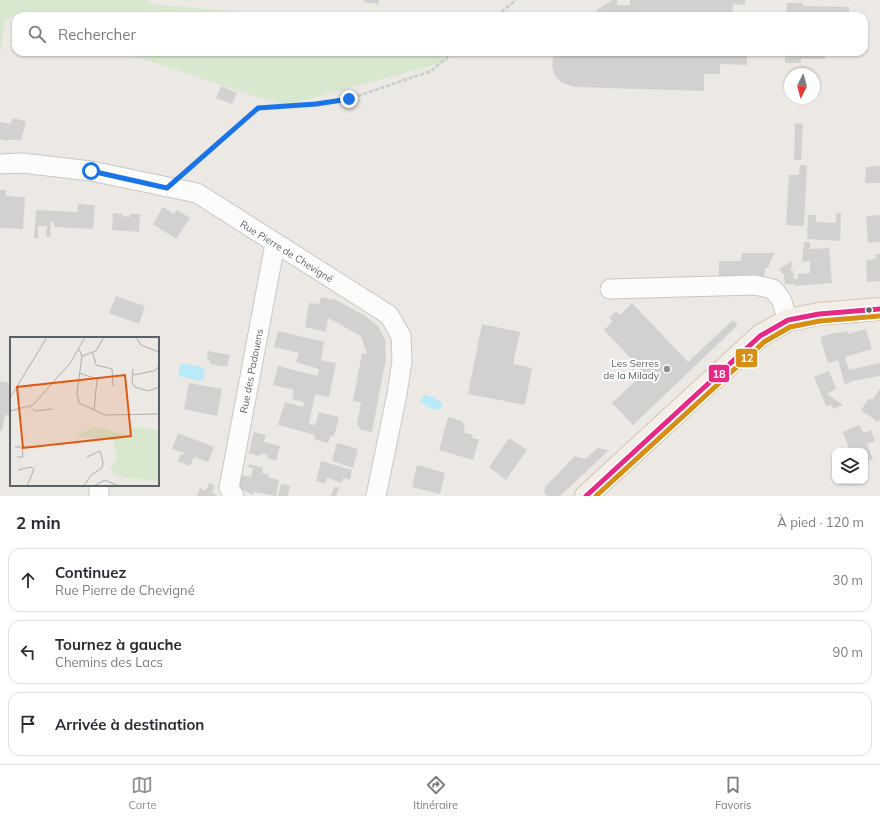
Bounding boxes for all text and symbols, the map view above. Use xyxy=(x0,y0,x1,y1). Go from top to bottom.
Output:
search box xyxy=(12,12,868,56)
icon: search xyxy=(26,23,48,45)
text: Rechercher xyxy=(58,25,136,44)
north arrow xyxy=(784,68,820,104)
route end xyxy=(340,90,358,108)
route start xyxy=(82,162,100,180)
street label: Rue Pierre de Chevigné xyxy=(238,217,336,285)
unlabelled marker xyxy=(864,305,874,315)
street label: Rue des Padouens xyxy=(237,328,266,414)
inset map xyxy=(10,337,159,486)
line badge: 12 xyxy=(735,348,758,368)
text: 12 xyxy=(740,351,754,365)
place label: Les Serres de la Milady xyxy=(603,357,660,382)
marker: Les Serres de la Milady xyxy=(662,364,672,374)
line badge: 18 xyxy=(708,364,730,383)
text: 18 xyxy=(712,367,726,381)
map controls xyxy=(832,448,868,484)
button: layers xyxy=(832,448,868,484)
text: 2 min xyxy=(16,512,61,533)
text: À pied · 120 m xyxy=(777,514,864,530)
text: Continuez xyxy=(55,563,126,582)
icon: ahead xyxy=(17,569,39,591)
text: 30 m xyxy=(833,572,863,588)
text: Rue Pierre de Chevigné xyxy=(55,582,195,598)
text: Tournez à gauche xyxy=(55,635,182,654)
icon: left xyxy=(17,641,39,663)
text: 90 m xyxy=(833,644,863,660)
text: Chemins des Lacs xyxy=(55,654,163,670)
icon: arrive xyxy=(17,713,39,735)
text: Arrivée à destination xyxy=(55,715,204,734)
tab: Carte xyxy=(128,774,156,812)
tab: Itinéraire xyxy=(413,774,458,812)
tab: Favoris xyxy=(715,774,752,812)

